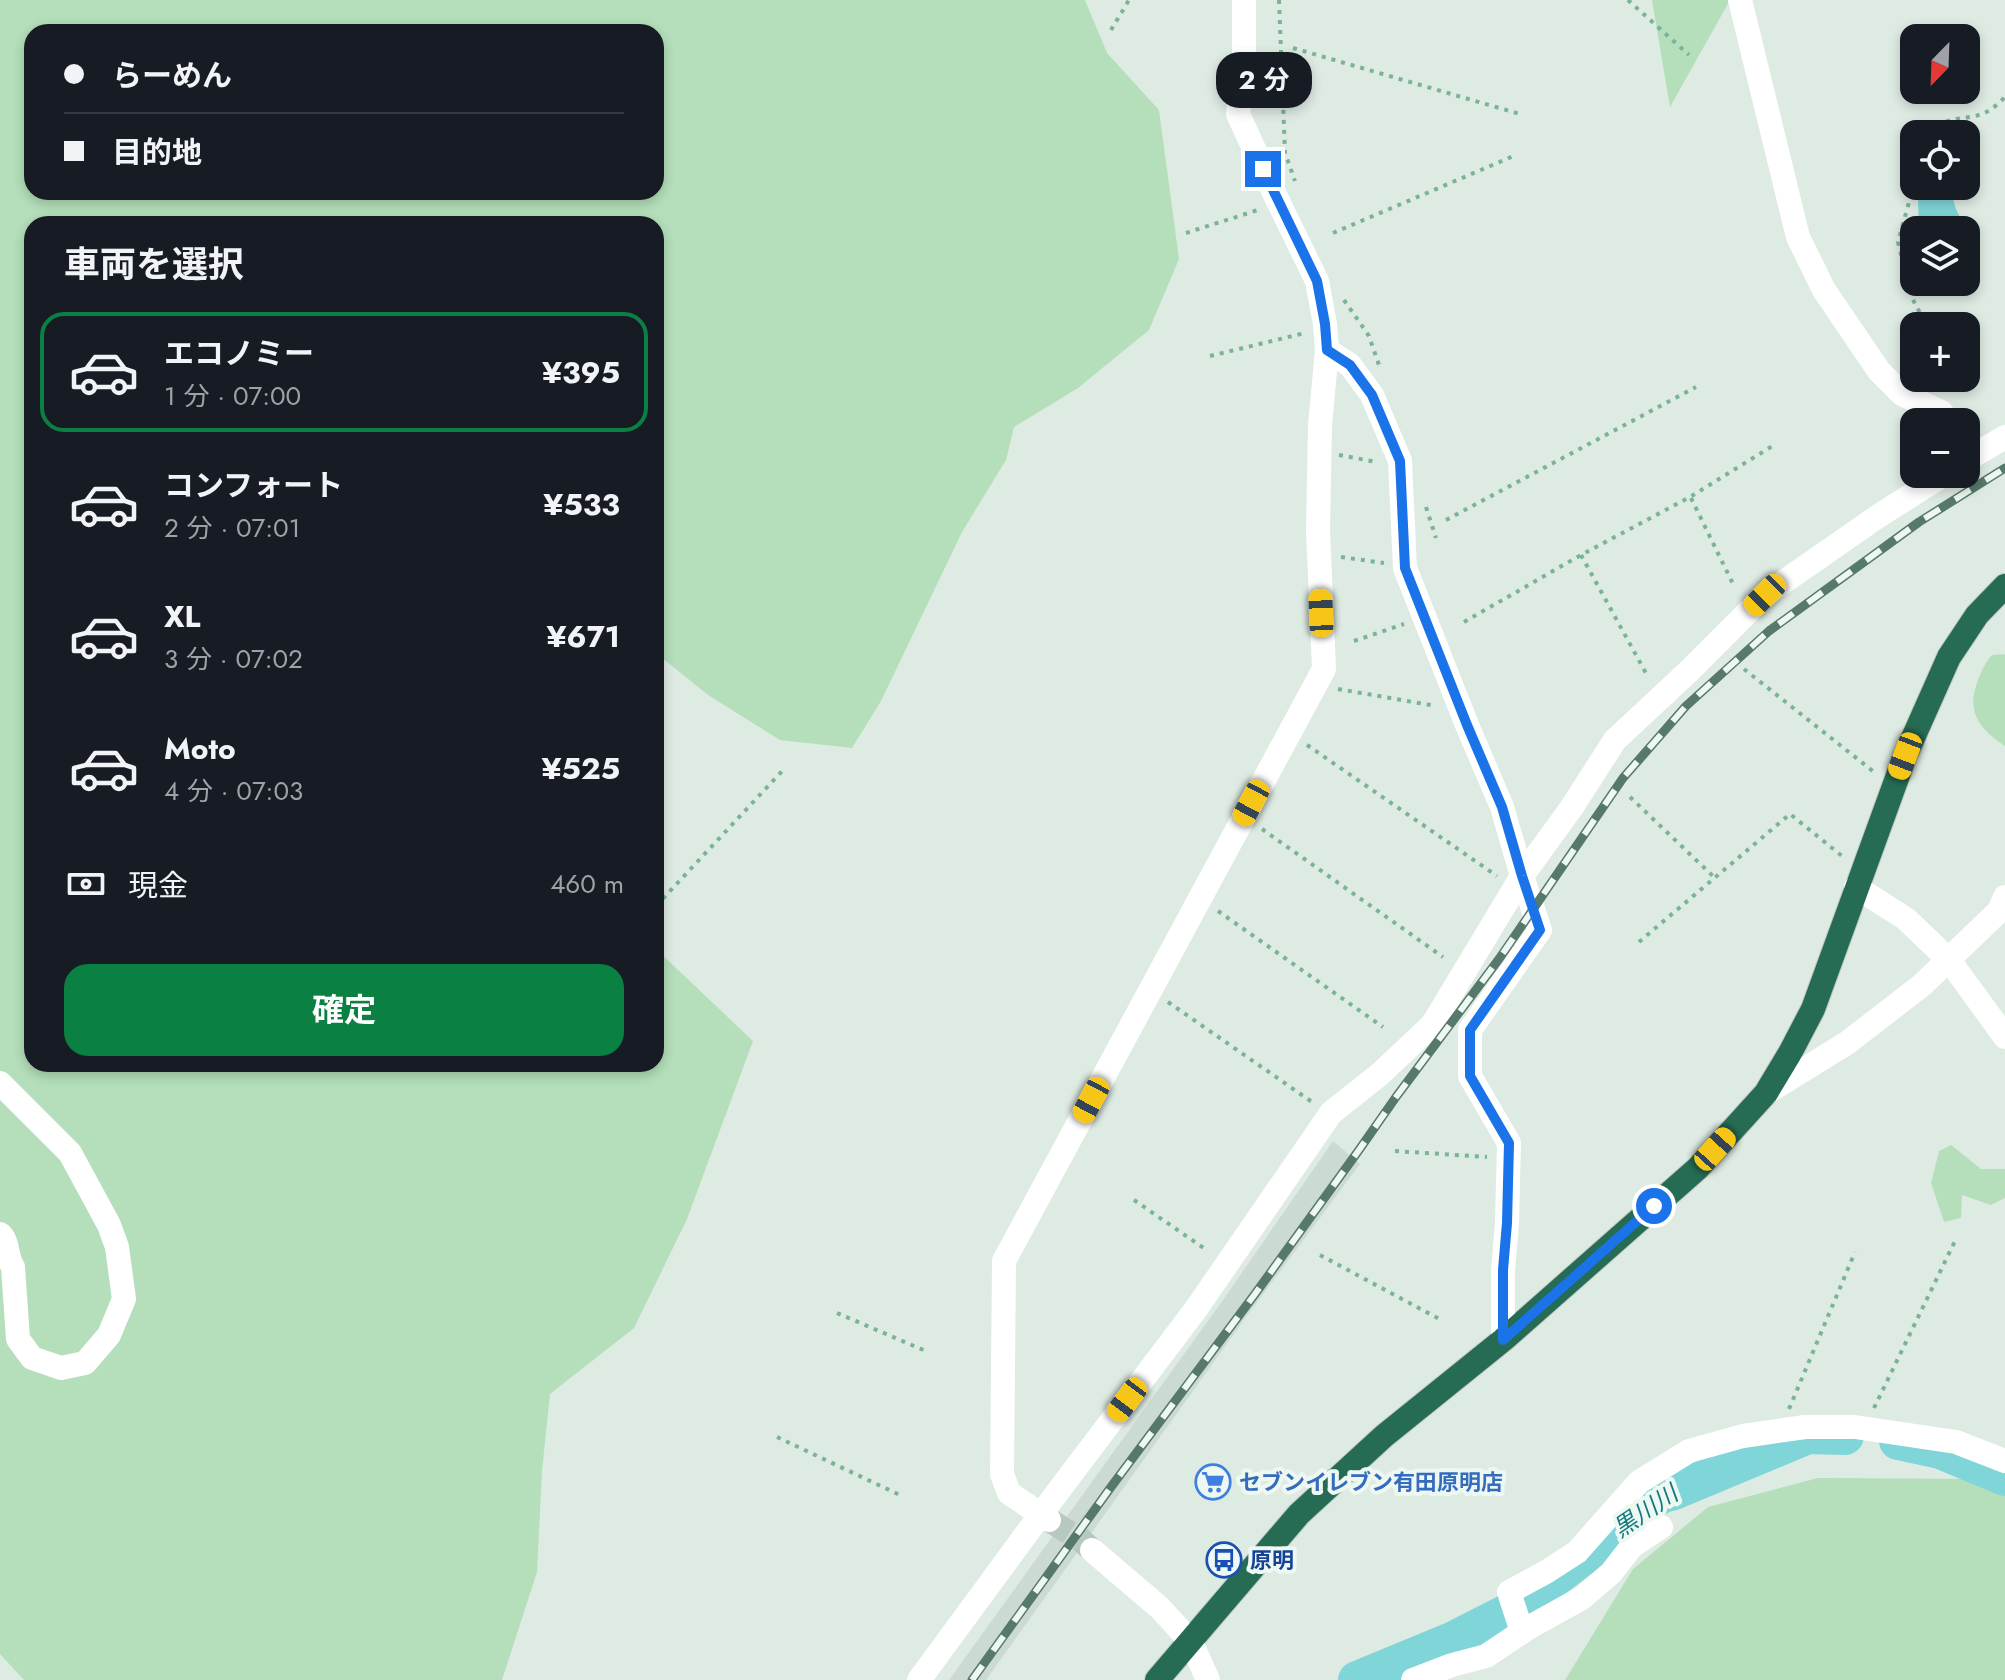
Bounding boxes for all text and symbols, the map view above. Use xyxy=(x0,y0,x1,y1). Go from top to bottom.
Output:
north arrow xyxy=(1900,24,1980,104)
map controls xyxy=(1900,24,1980,488)
callout: 2 分 xyxy=(1215,53,1311,109)
text: らーめん xyxy=(112,54,232,97)
text: 2 分 xyxy=(1239,61,1289,99)
button: locate xyxy=(1900,120,1980,200)
text: 目的地 xyxy=(112,131,202,174)
route end xyxy=(1245,151,1281,187)
button: layers xyxy=(1900,216,1980,296)
text: 車両を選択 xyxy=(64,238,244,290)
button: + xyxy=(1900,312,1980,392)
text: エコノミー xyxy=(164,332,314,375)
icon: car xyxy=(68,336,140,408)
text: ¥395 xyxy=(542,351,620,394)
text: 1 分 · 07:00 xyxy=(164,377,301,415)
button: − xyxy=(1900,408,1980,488)
text: コンフォート xyxy=(164,464,343,507)
icon: car xyxy=(68,468,140,540)
text: ¥533 xyxy=(543,483,620,526)
text: 2 分 · 07:01 xyxy=(164,509,300,547)
car xyxy=(1740,570,1790,620)
car xyxy=(1308,589,1334,637)
text: XL xyxy=(164,595,200,638)
icon: car xyxy=(68,600,140,672)
text: ¥671 xyxy=(547,615,620,658)
text: 3 分 · 07:02 xyxy=(164,640,303,678)
text: Moto xyxy=(164,727,236,770)
car xyxy=(1885,729,1925,783)
icon: car xyxy=(68,732,140,804)
text: ¥525 xyxy=(542,747,620,790)
text: 4 分 · 07:03 xyxy=(164,772,303,810)
car xyxy=(1229,776,1273,830)
icon: cash xyxy=(64,862,108,906)
text: 現金 xyxy=(128,864,188,907)
text: 460 m xyxy=(550,865,624,903)
button: 確定 xyxy=(64,964,624,1056)
car xyxy=(1069,1073,1113,1127)
car xyxy=(1690,1123,1740,1175)
route start xyxy=(1636,1188,1672,1224)
car xyxy=(1103,1374,1151,1426)
supermarket icon: セブンイレブン有田原明店 xyxy=(1194,1463,1232,1501)
place label: セブンイレブン有田原明店 xyxy=(1239,1466,1503,1498)
water label: 黒川川 xyxy=(1605,1475,1687,1546)
bus stop icon: 原明 xyxy=(1205,1541,1243,1579)
place label: 原明 xyxy=(1250,1544,1294,1576)

